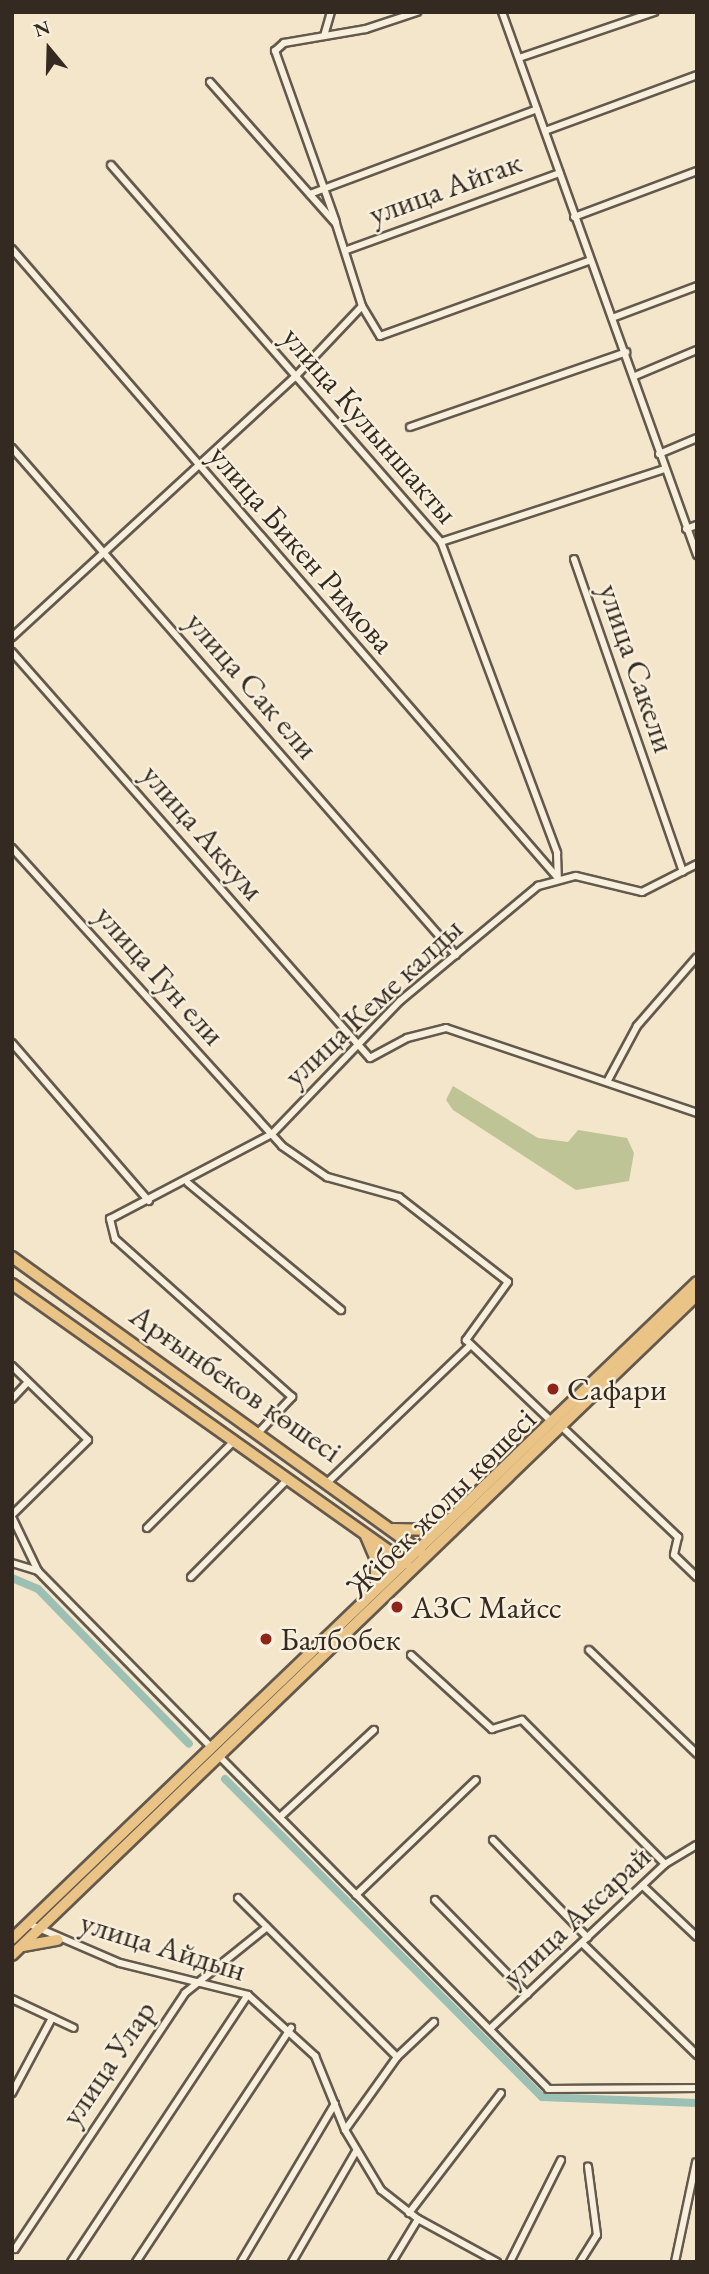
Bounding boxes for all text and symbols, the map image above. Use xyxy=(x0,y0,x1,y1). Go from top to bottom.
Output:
north arrow xyxy=(14,14,84,84)
text: N xyxy=(31,14,53,43)
street label: улица Айгак xyxy=(363,143,527,233)
street label: улица Кулыншакты xyxy=(274,319,466,531)
street label: улица Бикен Римова xyxy=(201,437,403,661)
street label: улица Сакели xyxy=(590,579,684,757)
street label: улица Сак ели xyxy=(177,603,327,767)
street label: улица Аккум xyxy=(133,756,273,908)
street label: улица Гун ели xyxy=(87,897,233,1053)
street label: улица Кеме калды xyxy=(276,910,470,1094)
street label: Арғынбеков көшесі xyxy=(123,1296,349,1470)
place label: Сафари xyxy=(567,1370,667,1408)
marker: Сафари xyxy=(545,1381,561,1397)
street label: Жібек жолы көшесі xyxy=(338,1400,544,1606)
place label: АЗС Майсс xyxy=(411,1588,562,1626)
marker: АЗС Майсс xyxy=(389,1599,405,1615)
place label: Балбобек xyxy=(280,1620,401,1658)
marker: Балбобек xyxy=(258,1631,274,1647)
street label: улица Аксарай xyxy=(494,1838,658,1994)
street label: улица Айдын xyxy=(76,1903,250,1989)
street label: улица Улар xyxy=(52,1993,164,2133)

